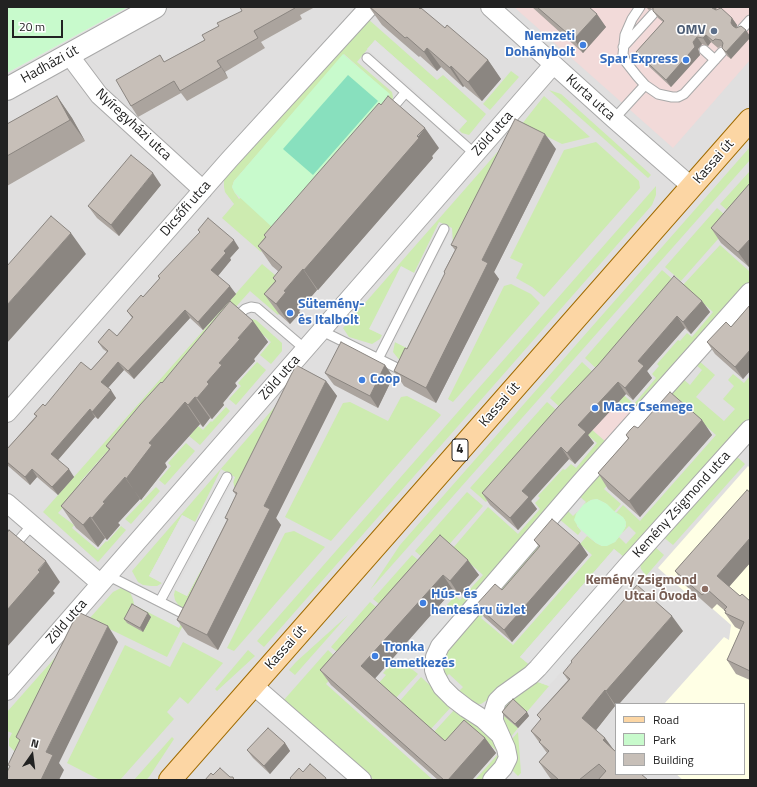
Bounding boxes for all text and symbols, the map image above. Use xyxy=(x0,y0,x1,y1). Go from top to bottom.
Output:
scale bar xyxy=(14,12,65,38)
text: 20 m xyxy=(19,17,45,36)
place label: OMV xyxy=(676,23,706,39)
marker: OMV xyxy=(709,26,719,36)
place label: Nemzeti Dohánybolt xyxy=(505,29,575,62)
marker: Nemzeti Dohánybolt xyxy=(578,40,588,50)
street label: Hadházi út xyxy=(18,42,82,88)
place label: Spar Express xyxy=(600,52,678,68)
marker: Spar Express xyxy=(681,55,691,65)
street label: Kurta utca xyxy=(562,72,618,124)
street label: Nyíregyházi utca xyxy=(92,86,174,164)
street label: Zöld utca xyxy=(469,108,517,160)
street label: Kassai út xyxy=(690,136,738,188)
street label: Dicsőfi utca xyxy=(157,178,215,240)
place label: Sütemény- és Italbolt xyxy=(298,297,365,330)
marker: Sütemény- és Italbolt xyxy=(285,308,295,318)
street label: Zöld utca xyxy=(256,352,304,404)
place label: Coop xyxy=(370,372,400,388)
marker: Coop xyxy=(357,375,367,385)
street label: Kassai út xyxy=(476,379,524,431)
place label: Macs Csemege xyxy=(603,400,693,416)
marker: Macs Csemege xyxy=(590,403,600,413)
road number: 4 xyxy=(452,439,468,461)
street label: Kemény Zsigmond utca xyxy=(630,448,734,562)
place label: Kemény Zsigmond Utcai Óvoda xyxy=(585,573,697,606)
marker: Kemény Zsigmond Utcai Óvoda xyxy=(700,584,710,594)
place label: Hús- és hentesáru üzlet xyxy=(431,587,526,620)
street label: Zöld utca xyxy=(43,596,91,648)
marker: Hús- és hentesáru üzlet xyxy=(418,598,428,608)
street label: Kassai út xyxy=(262,622,310,674)
place label: Tronka Temetkezés xyxy=(383,640,455,672)
marker: Tronka Temetkezés xyxy=(370,651,380,661)
legend xyxy=(615,703,745,775)
text: Road xyxy=(653,710,679,729)
text: Park xyxy=(653,730,676,749)
north arrow xyxy=(12,735,52,775)
text: N xyxy=(29,735,41,752)
text: Building xyxy=(653,750,694,769)

